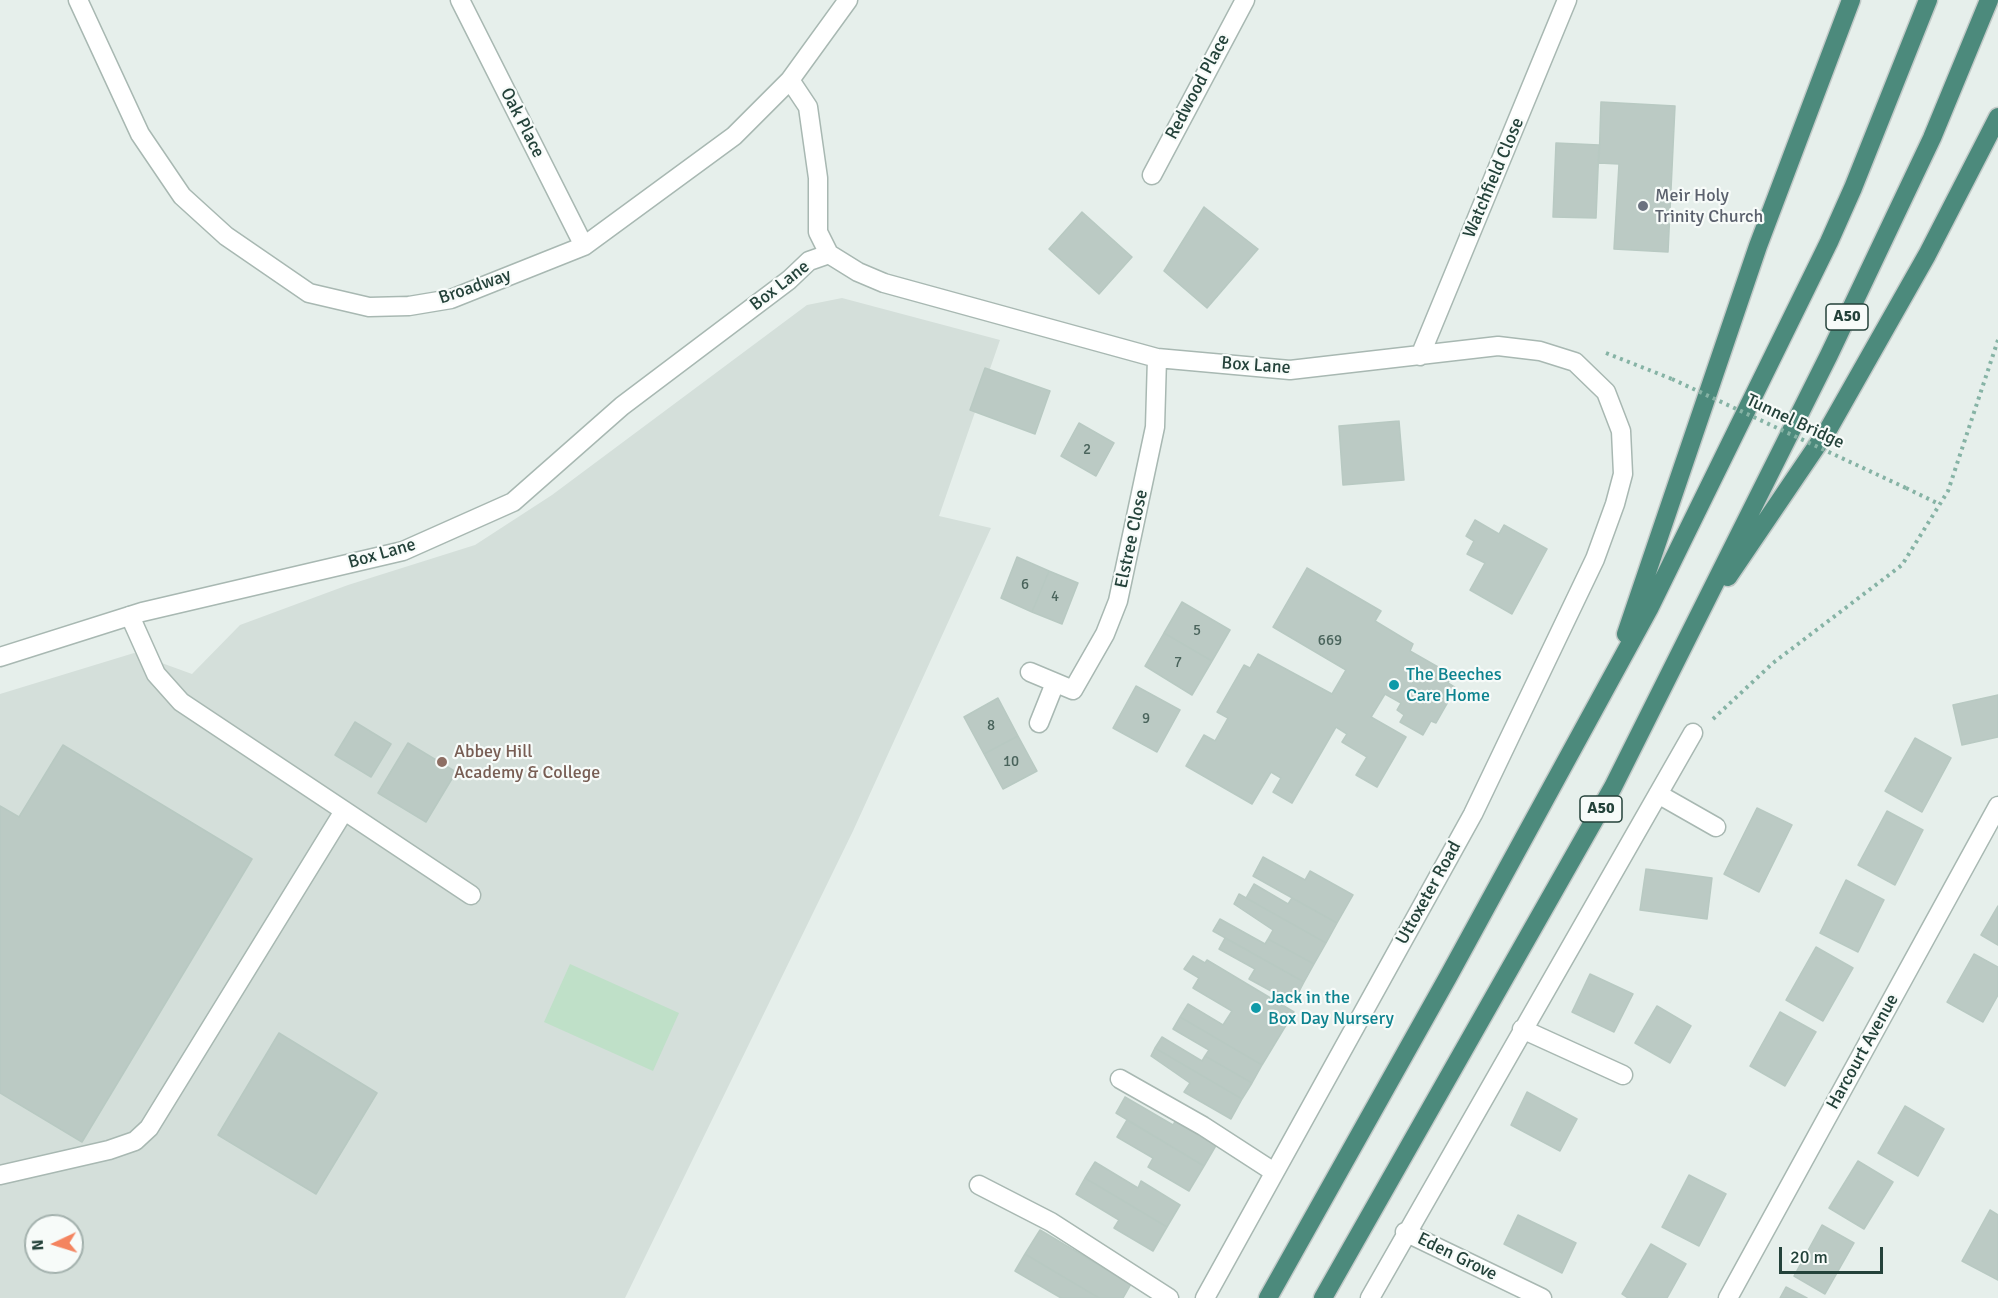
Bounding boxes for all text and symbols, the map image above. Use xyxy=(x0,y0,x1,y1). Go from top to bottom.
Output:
street label: Redwood Place xyxy=(1161,31,1235,143)
street label: Oak Place xyxy=(495,84,549,162)
street label: Watchfield Close xyxy=(1459,115,1529,241)
place label: Meir Holy Trinity Church xyxy=(1655,185,1763,228)
marker: Meir Holy Trinity Church xyxy=(1636,199,1650,213)
street label: Box Lane xyxy=(746,256,814,316)
street label: Broadway xyxy=(436,265,514,309)
road number: A50 xyxy=(1826,304,1868,330)
street label: Box Lane xyxy=(1221,353,1291,379)
street label: Tunnel Bridge xyxy=(1743,390,1847,454)
house number: 2 xyxy=(1083,441,1091,459)
street label: Elstree Close xyxy=(1111,488,1153,590)
street label: Box Lane xyxy=(346,534,418,574)
house number: 6 xyxy=(1021,576,1029,594)
house number: 4 xyxy=(1051,588,1059,606)
house number: 5 xyxy=(1193,622,1201,640)
house number: 669 xyxy=(1318,632,1342,650)
house number: 7 xyxy=(1174,654,1182,672)
place label: The Beeches Care Home xyxy=(1406,664,1502,706)
marker: The Beeches Care Home xyxy=(1387,678,1401,692)
house number: 9 xyxy=(1142,710,1150,728)
house number: 8 xyxy=(987,717,995,735)
place label: Abbey Hill Academy & College xyxy=(454,741,600,783)
house number: 10 xyxy=(1003,753,1019,771)
marker: Abbey Hill Academy & College xyxy=(435,755,449,769)
road number: A50 xyxy=(1580,796,1622,822)
street label: Uttoxeter Road xyxy=(1392,838,1466,948)
place label: Jack in the Box Day Nursery xyxy=(1268,987,1394,1030)
street label: Harcourt Avenue xyxy=(1822,990,1904,1114)
marker: Jack in the Box Day Nursery xyxy=(1249,1001,1263,1015)
north arrow xyxy=(24,1214,84,1274)
street label: Eden Grove xyxy=(1413,1228,1501,1286)
scale bar xyxy=(1782,1235,1886,1273)
text: N xyxy=(28,1239,48,1251)
text: 20 m xyxy=(1790,1246,1828,1268)

